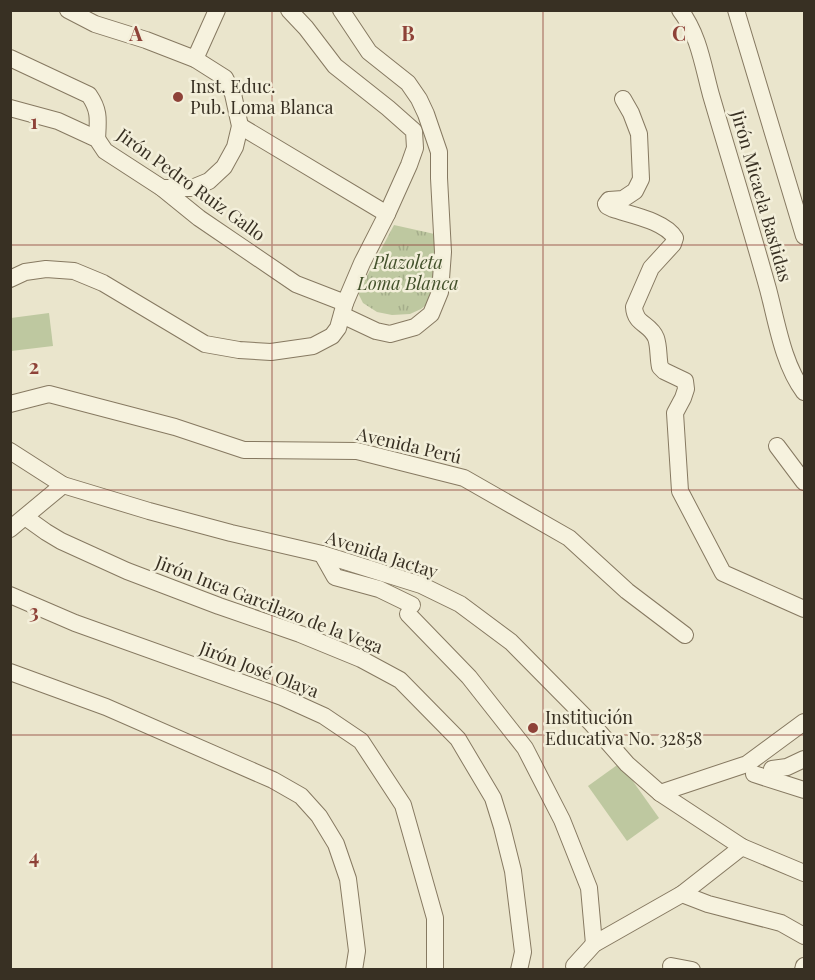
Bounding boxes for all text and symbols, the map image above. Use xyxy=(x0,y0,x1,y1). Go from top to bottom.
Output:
text: A xyxy=(128,19,143,46)
text: B xyxy=(401,19,415,46)
text: C xyxy=(672,19,686,46)
place label: Inst. Educ. Pub. Loma Blanca xyxy=(190,74,333,119)
marker: Inst. Educ. Pub. Loma Blanca xyxy=(171,90,185,104)
street label: Jirón Micaela Bastidas xyxy=(726,106,798,284)
text: 1 xyxy=(30,107,38,134)
street label: Jirón Pedro Ruiz Gallo xyxy=(112,122,271,246)
park label: Plazoleta Loma Blanca xyxy=(356,250,459,295)
text: 2 xyxy=(29,352,39,379)
street label: Avenida Perú xyxy=(354,421,464,469)
street label: Avenida Jactay xyxy=(322,524,441,583)
street label: Jirón Inca Garcilazo de la Vega xyxy=(151,549,387,659)
text: 3 xyxy=(29,597,39,624)
street label: Jirón José Olaya xyxy=(195,635,322,703)
place label: Institución Educativa No. 32858 xyxy=(545,705,702,750)
marker: Institución Educativa No. 32858 xyxy=(526,721,540,735)
text: 4 xyxy=(29,842,39,869)

